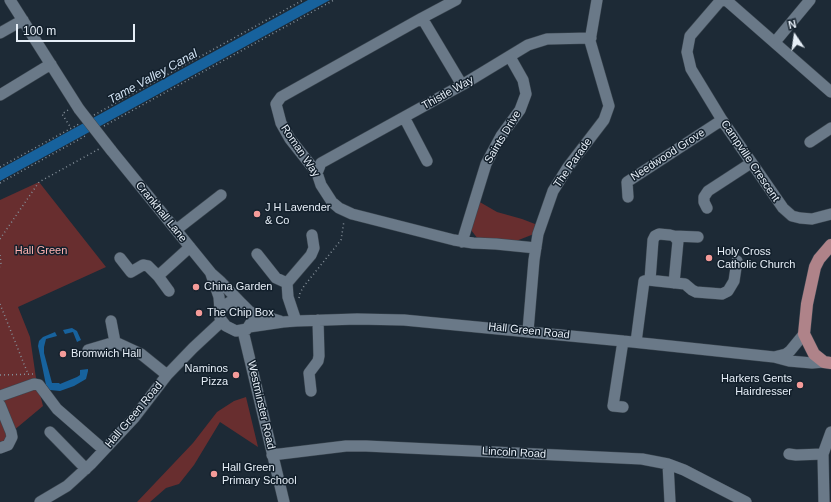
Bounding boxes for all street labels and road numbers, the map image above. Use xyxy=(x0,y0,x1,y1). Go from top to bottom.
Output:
street label: Thistle Way xyxy=(420,73,476,113)
street label: Saints Drive xyxy=(482,108,524,166)
street label: Campville Crescent xyxy=(718,118,782,204)
street label: Roman Way xyxy=(278,122,322,180)
street label: Needwood Grove xyxy=(629,126,707,184)
street label: The Parade xyxy=(551,136,595,190)
street label: Crankhall Lane xyxy=(133,179,189,245)
street label: Hall Green Road xyxy=(488,320,570,342)
street label: Westminster Road xyxy=(244,360,278,450)
street label: Hall Green Road xyxy=(103,379,165,451)
street label: Lincoln Road xyxy=(482,445,546,461)

